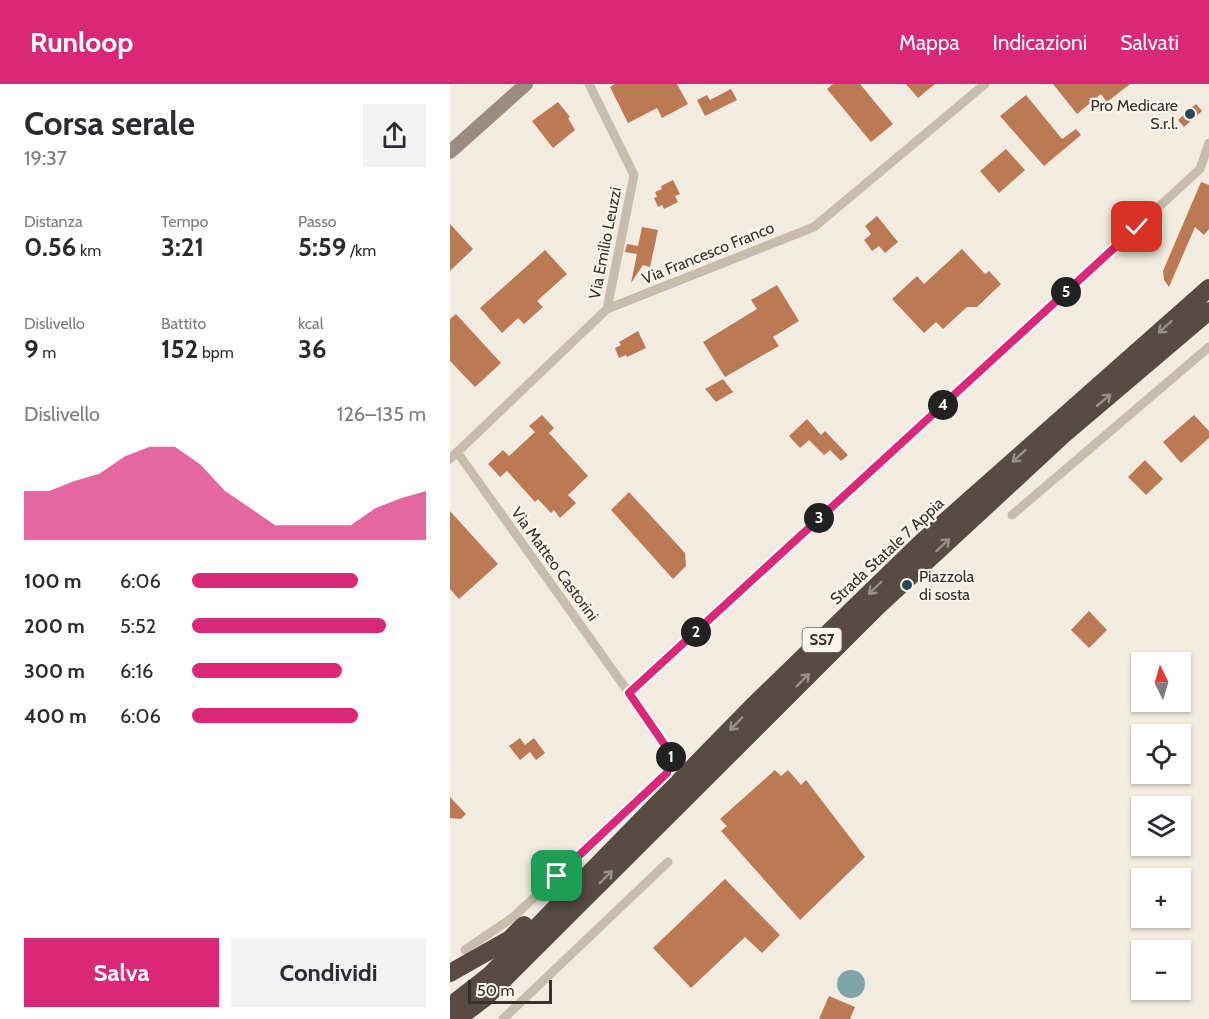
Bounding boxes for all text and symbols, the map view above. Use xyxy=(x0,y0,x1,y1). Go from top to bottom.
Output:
text: Runloop xyxy=(30,25,133,59)
text: Mappa xyxy=(899,30,960,55)
text: Indicazioni xyxy=(993,30,1087,55)
text: Salvati xyxy=(1120,30,1179,55)
place label: Pro Medicare S.r.l. xyxy=(1090,96,1178,133)
text: Corsa serale xyxy=(24,103,195,143)
button: share xyxy=(363,104,426,167)
marker: Pro Medicare S.r.l. xyxy=(1183,107,1197,121)
text: 19:37 xyxy=(24,146,67,170)
street label: Via Emilio Leuzzi xyxy=(585,185,625,301)
pin xyxy=(1111,201,1162,252)
icon: check xyxy=(1120,210,1153,243)
text: Distanza xyxy=(24,212,83,231)
text: Tempo xyxy=(161,212,208,231)
text: Passo xyxy=(298,212,337,231)
street label: Via Francesco Franco xyxy=(639,218,777,288)
text: 0.56 xyxy=(24,231,76,263)
text: 3:21 xyxy=(161,231,204,263)
text: 5:59 xyxy=(298,231,346,263)
text: km xyxy=(76,241,101,260)
text: /km xyxy=(346,241,376,260)
pin: 5 xyxy=(1051,277,1081,307)
text: 5 xyxy=(1062,282,1070,301)
text: Dislivello xyxy=(24,314,85,333)
text: Battito xyxy=(161,314,206,333)
text: kcal xyxy=(298,314,324,333)
one-way arrow xyxy=(1158,320,1173,334)
text: 9 xyxy=(24,333,39,365)
text: 152 xyxy=(161,333,198,365)
text: 36 xyxy=(298,333,327,365)
text: m xyxy=(39,343,56,362)
text: bpm xyxy=(198,343,234,362)
pin: 4 xyxy=(928,390,958,420)
one-way arrow xyxy=(1096,393,1111,407)
text: 4 xyxy=(938,395,948,414)
text: Dislivello xyxy=(24,402,100,426)
text: 126–135 m xyxy=(337,402,426,426)
one-way arrow xyxy=(1012,449,1027,463)
street label: Strada Statale 7 Appia xyxy=(826,493,948,609)
street label: Via Matteo Castorini xyxy=(507,503,603,625)
pin: 3 xyxy=(804,503,834,533)
text: 3 xyxy=(815,508,823,527)
one-way arrow xyxy=(936,538,951,552)
place label: Piazzola di sosta xyxy=(919,567,975,604)
text: 100 m xyxy=(24,569,82,593)
text: 6:06 xyxy=(120,569,161,593)
marker: Piazzola di sosta xyxy=(900,578,914,592)
one-way arrow xyxy=(868,580,883,595)
text: 200 m xyxy=(24,614,85,638)
text: 5:52 xyxy=(120,614,156,638)
pin: 2 xyxy=(681,617,711,647)
text: 2 xyxy=(692,622,700,641)
road number: SS7 xyxy=(802,628,842,652)
north arrow xyxy=(1131,652,1191,712)
map controls xyxy=(1131,652,1191,1000)
text: 300 m xyxy=(24,659,85,683)
text: 6:16 xyxy=(120,659,153,683)
one-way arrow xyxy=(796,673,810,688)
text: 400 m xyxy=(24,704,87,728)
text: 6:06 xyxy=(120,704,161,728)
one-way arrow xyxy=(729,717,743,732)
button: locate xyxy=(1131,724,1191,784)
pin: 1 xyxy=(656,742,686,772)
text: 1 xyxy=(668,747,674,766)
button: layers xyxy=(1131,796,1191,856)
pin xyxy=(531,850,582,901)
icon: arrive xyxy=(540,859,573,892)
button: + xyxy=(1131,868,1191,928)
one-way arrow xyxy=(598,870,613,885)
button: Salva xyxy=(24,938,219,1007)
button: Condividi xyxy=(231,938,426,1007)
button: − xyxy=(1131,940,1191,1000)
scale bar xyxy=(468,977,552,1004)
text: 50 m xyxy=(477,981,514,1000)

